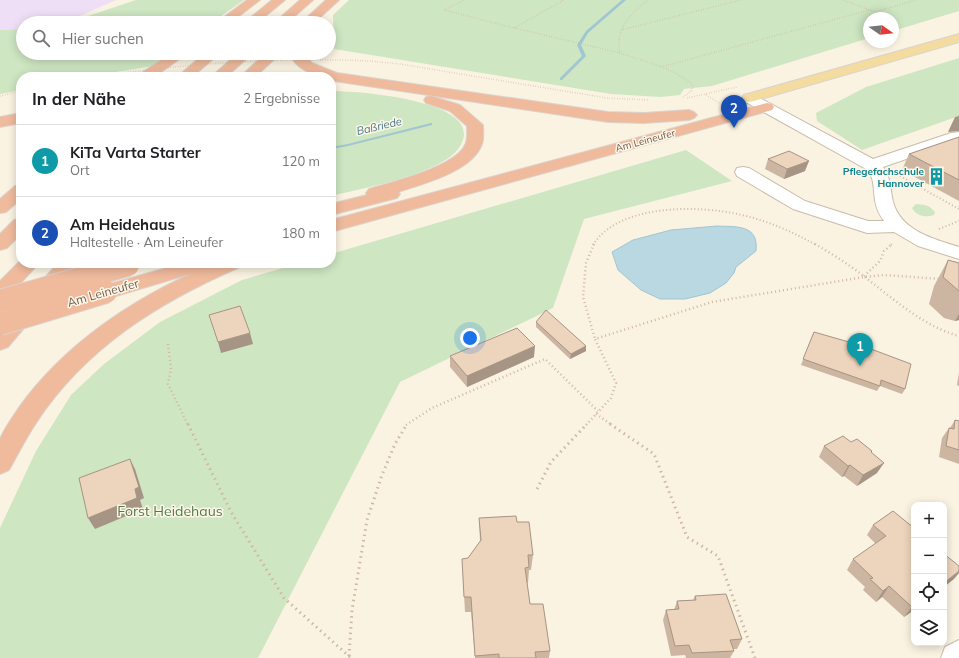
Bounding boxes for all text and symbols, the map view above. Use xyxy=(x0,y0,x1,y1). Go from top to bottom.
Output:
north arrow xyxy=(863,12,899,48)
search box xyxy=(16,16,336,60)
icon: search xyxy=(30,27,52,49)
text: Hier suchen xyxy=(62,29,144,48)
text: In der Nähe xyxy=(32,88,126,109)
text: 2 Ergebnisse xyxy=(243,90,320,106)
pin: 2 xyxy=(721,95,747,128)
water label: Baßriede xyxy=(355,114,403,138)
street label: Am Leineufer xyxy=(614,126,677,155)
text: KiTa Varta Starter xyxy=(70,143,201,162)
text: 1 xyxy=(41,153,49,169)
text: 120 m xyxy=(282,153,320,169)
text: Ort xyxy=(70,162,90,178)
place label: Pflegefachschule Hannover xyxy=(843,165,925,190)
building icon: Pflegefachschule Hannover xyxy=(927,167,947,187)
text: Am Heidehaus xyxy=(70,215,175,234)
text: 2 xyxy=(41,225,49,241)
text: 180 m xyxy=(282,225,320,241)
text: Haltestelle · Am Leineufer xyxy=(70,234,223,250)
street label: Am Leineufer xyxy=(65,275,141,310)
your location xyxy=(460,328,480,348)
pin: 1 xyxy=(847,333,873,366)
park label: Forst Heidehaus xyxy=(117,502,223,520)
map controls xyxy=(911,502,947,646)
button: + xyxy=(911,502,947,538)
button: − xyxy=(911,538,947,574)
button: locate xyxy=(911,574,947,610)
button: layers xyxy=(911,610,947,646)

